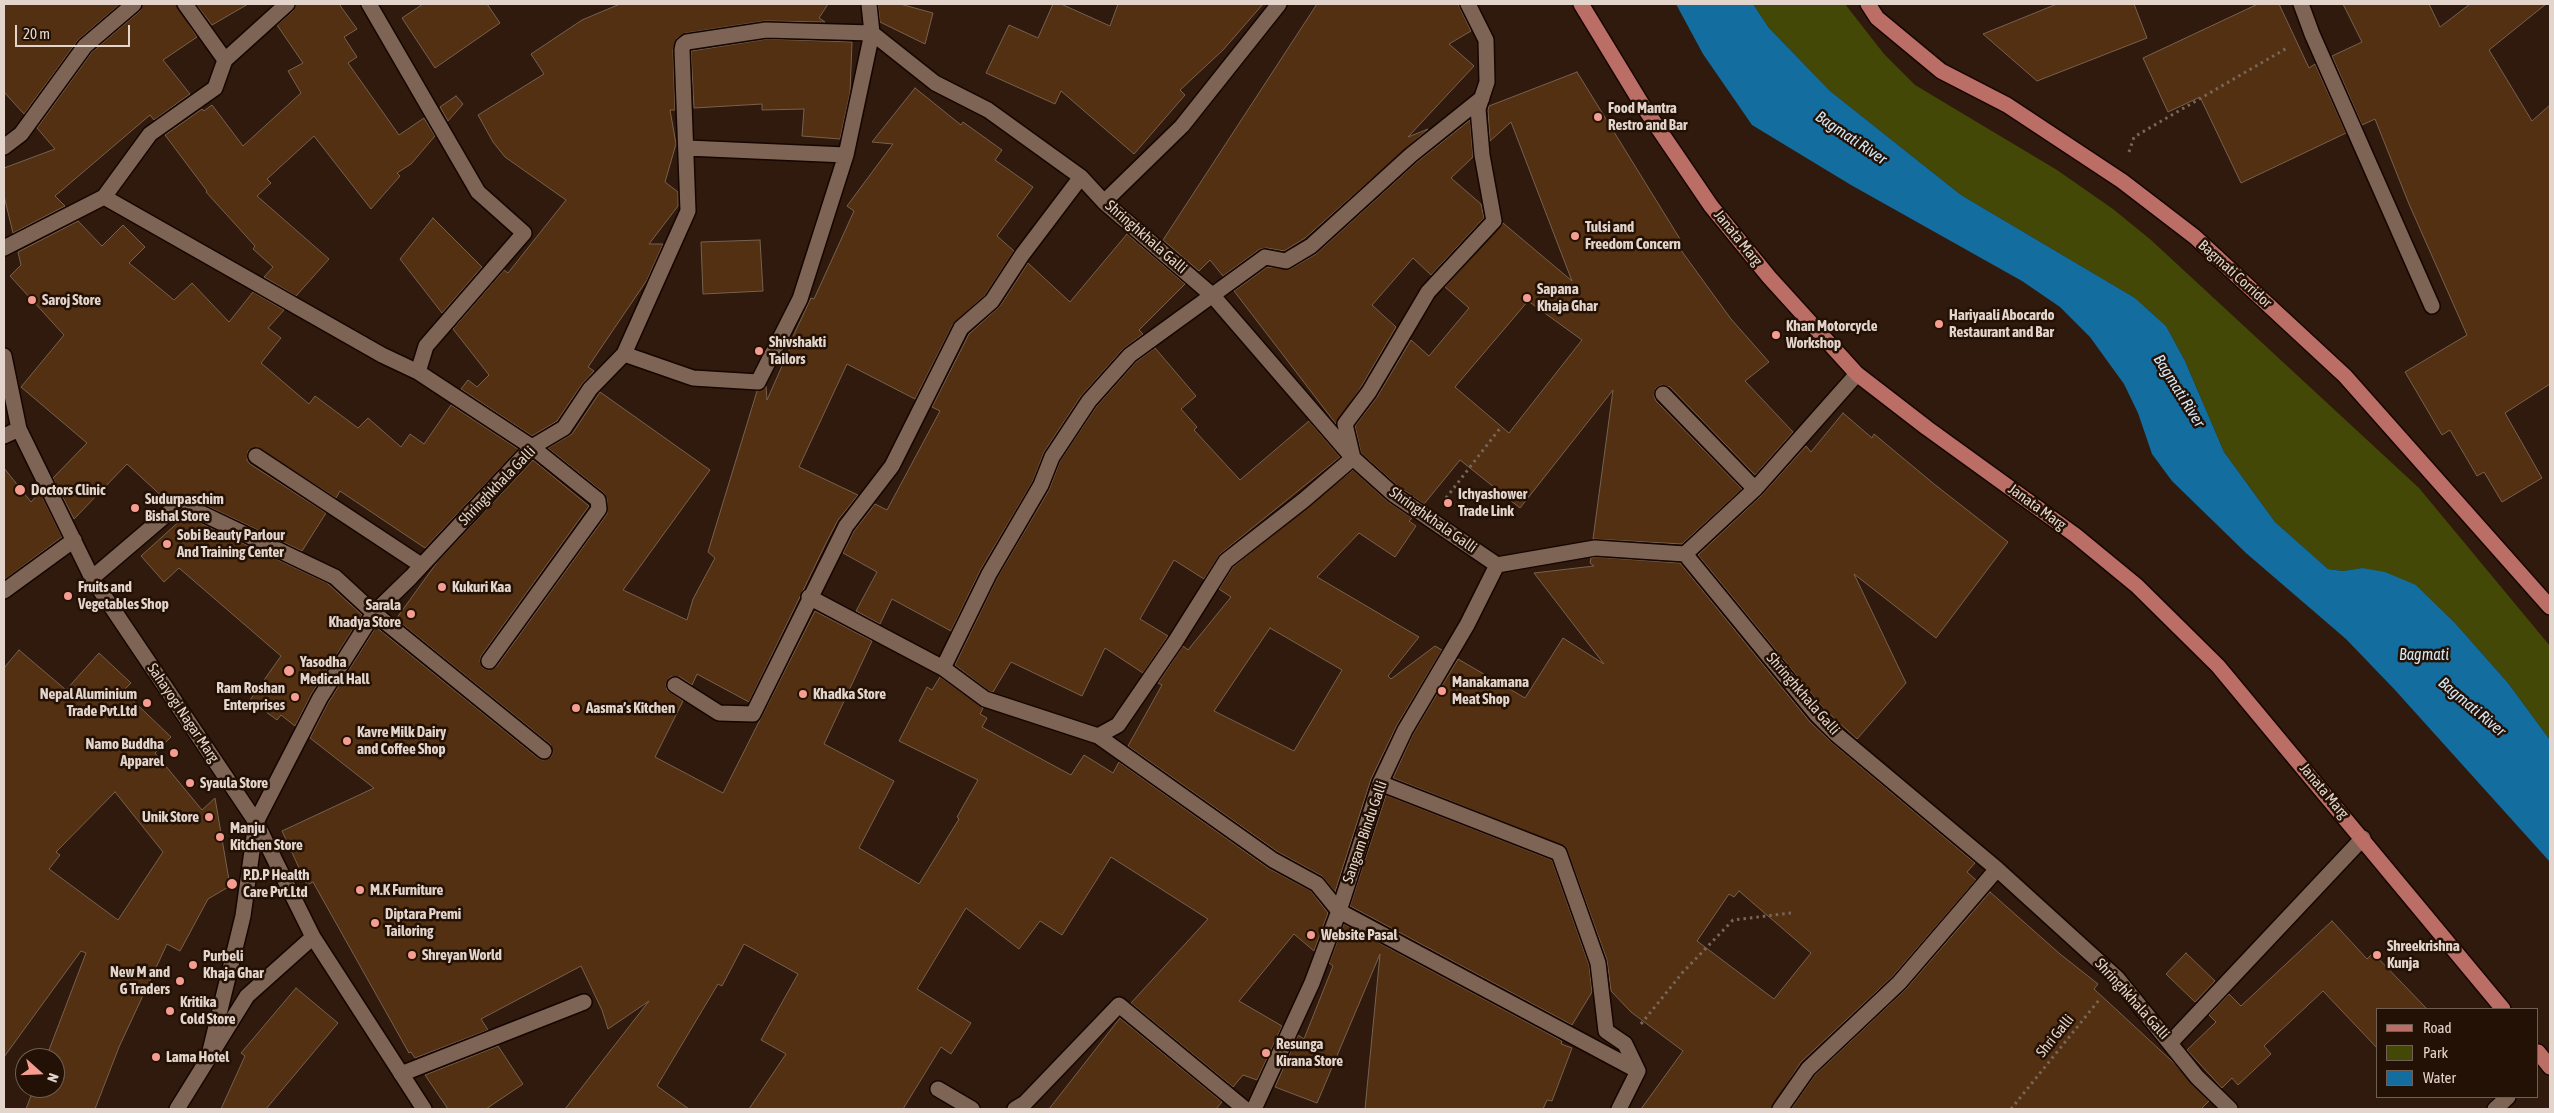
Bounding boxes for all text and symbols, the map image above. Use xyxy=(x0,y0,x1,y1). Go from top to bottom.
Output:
scale bar xyxy=(18,15,132,47)
text: 20 m xyxy=(23,25,50,42)
place label: Food Mantra Restro and Bar xyxy=(1608,99,1687,134)
water label: Bagmati River xyxy=(1812,107,1890,169)
marker: Food Mantra Restro and Bar xyxy=(1592,111,1604,123)
street label: Shringhkhala Galli xyxy=(1101,197,1191,277)
street label: Janata Marg xyxy=(1710,206,1766,270)
place label: Tulsi and Freedom Concern xyxy=(1585,218,1681,253)
marker: Tulsi and Freedom Concern xyxy=(1569,230,1581,242)
street label: Bagmati Corridor xyxy=(2194,236,2276,312)
place label: Sapana Khaja Ghar xyxy=(1537,280,1598,315)
place label: Saroj Store xyxy=(42,291,101,309)
marker: Sapana Khaja Ghar xyxy=(1521,292,1533,304)
marker: Saroj Store xyxy=(26,294,38,306)
place label: Hariyaali Abocardo Restaurant and Bar xyxy=(1949,306,2055,341)
place label: Khan Motorcycle Workshop xyxy=(1786,317,1877,352)
marker: Hariyaali Abocardo Restaurant and Bar xyxy=(1933,318,1945,330)
marker: Khan Motorcycle Workshop xyxy=(1770,329,1782,341)
place label: Shivshakti Tailors xyxy=(769,333,826,368)
marker: Shivshakti Tailors xyxy=(753,345,765,357)
water label: Bagmati River xyxy=(2149,351,2209,431)
street label: Shringhkhala Galli xyxy=(455,443,539,529)
street label: Janata Marg xyxy=(2005,480,2069,534)
place label: Doctors Clinic xyxy=(31,481,105,499)
marker: Doctors Clinic xyxy=(13,483,27,497)
street label: Shringhkhala Galli xyxy=(1386,483,1480,557)
place label: Ichyashower Trade Link xyxy=(1458,485,1527,520)
place label: Sudurpaschim Bishal Store xyxy=(145,490,224,525)
marker: Ichyashower Trade Link xyxy=(1442,497,1454,509)
marker: Sudurpaschim Bishal Store xyxy=(129,502,141,514)
place label: Sobi Beauty Parlour And Training Center xyxy=(177,526,285,561)
marker: Sobi Beauty Parlour And Training Center xyxy=(161,538,173,550)
place label: Fruits and Vegetables Shop xyxy=(78,578,169,613)
place label: Kukuri Kaa xyxy=(452,578,511,596)
marker: Kukuri Kaa xyxy=(436,581,448,593)
marker: Fruits and Vegetables Shop xyxy=(62,590,74,602)
place label: Sarala Khadya Store xyxy=(328,596,401,631)
marker: Sarala Khadya Store xyxy=(405,608,417,620)
water label: Bagmati xyxy=(2399,645,2449,665)
street label: Shringhkhala Galli xyxy=(1763,649,1843,739)
place label: Yasodha Medical Hall xyxy=(300,653,370,688)
street label: Sahayogi Nagar Marg xyxy=(143,660,223,766)
marker: Yasodha Medical Hall xyxy=(282,664,296,678)
place label: Manakamana Meat Shop xyxy=(1452,673,1529,708)
water label: Bagmati River xyxy=(2434,673,2510,741)
place label: Ram Roshan Enterprises xyxy=(216,679,285,714)
place label: Nepal Aluminium Trade Pvt.Ltd xyxy=(40,685,137,720)
place label: Khadka Store xyxy=(813,685,886,703)
marker: Manakamana Meat Shop xyxy=(1436,685,1448,697)
marker: Khadka Store xyxy=(797,688,809,700)
marker: Ram Roshan Enterprises xyxy=(289,691,301,703)
marker: Nepal Aluminium Trade Pvt.Ltd xyxy=(141,697,153,709)
place label: Aasma’s Kitchen xyxy=(586,699,675,717)
marker: Aasma’s Kitchen xyxy=(570,702,582,714)
place label: Kavre Milk Dairy and Coffee Shop xyxy=(357,723,446,758)
place label: Namo Buddha Apparel xyxy=(85,735,164,770)
marker: Kavre Milk Dairy and Coffee Shop xyxy=(341,735,353,747)
marker: Namo Buddha Apparel xyxy=(168,747,180,759)
street label: Janata Marg xyxy=(2296,760,2352,822)
place label: Syaula Store xyxy=(200,774,268,792)
marker: Syaula Store xyxy=(184,777,196,789)
street label: Sangam Bindu Galli xyxy=(1339,778,1391,886)
place label: Unik Store xyxy=(142,808,199,826)
marker: Unik Store xyxy=(203,811,215,823)
place label: Manju Kitchen Store xyxy=(230,819,303,854)
marker: Manju Kitchen Store xyxy=(214,831,226,843)
place label: P.D.P Health Care Pvt.Ltd xyxy=(243,866,310,901)
marker: P.D.P Health Care Pvt.Ltd xyxy=(225,877,239,891)
place label: M.K Furniture xyxy=(370,881,443,899)
marker: M.K Furniture xyxy=(354,884,366,896)
place label: Diptara Premi Tailoring xyxy=(385,905,461,940)
marker: Diptara Premi Tailoring xyxy=(369,917,381,929)
place label: Website Pasal xyxy=(1321,926,1397,944)
marker: Website Pasal xyxy=(1305,929,1317,941)
place label: Shreekrishna Kunja xyxy=(2387,937,2460,972)
place label: Shreyan World xyxy=(422,946,502,964)
place label: Purbeli Khaja Ghar xyxy=(203,947,264,982)
marker: Shreyan World xyxy=(406,949,418,961)
marker: Shreekrishna Kunja xyxy=(2371,949,2383,961)
street label: Shringhkhala Galli xyxy=(2091,955,2173,1043)
marker: Purbeli Khaja Ghar xyxy=(187,959,199,971)
place label: New M and G Traders xyxy=(110,963,170,998)
marker: New M and G Traders xyxy=(174,975,186,987)
place label: Kritika Cold Store xyxy=(180,993,236,1028)
marker: Kritika Cold Store xyxy=(164,1005,176,1017)
legend xyxy=(2376,1008,2539,1098)
street label: Shri Galli xyxy=(2032,1011,2078,1061)
text: Road xyxy=(2423,1019,2452,1036)
place label: Resunga Kirana Store xyxy=(1276,1035,1343,1070)
text: Park xyxy=(2423,1044,2448,1061)
marker: Resunga Kirana Store xyxy=(1260,1047,1272,1059)
north arrow xyxy=(15,1048,65,1098)
place label: Lama Hotel xyxy=(166,1048,229,1066)
marker: Lama Hotel xyxy=(150,1051,162,1063)
text: Water xyxy=(2423,1069,2456,1086)
text: N xyxy=(44,1071,62,1084)

